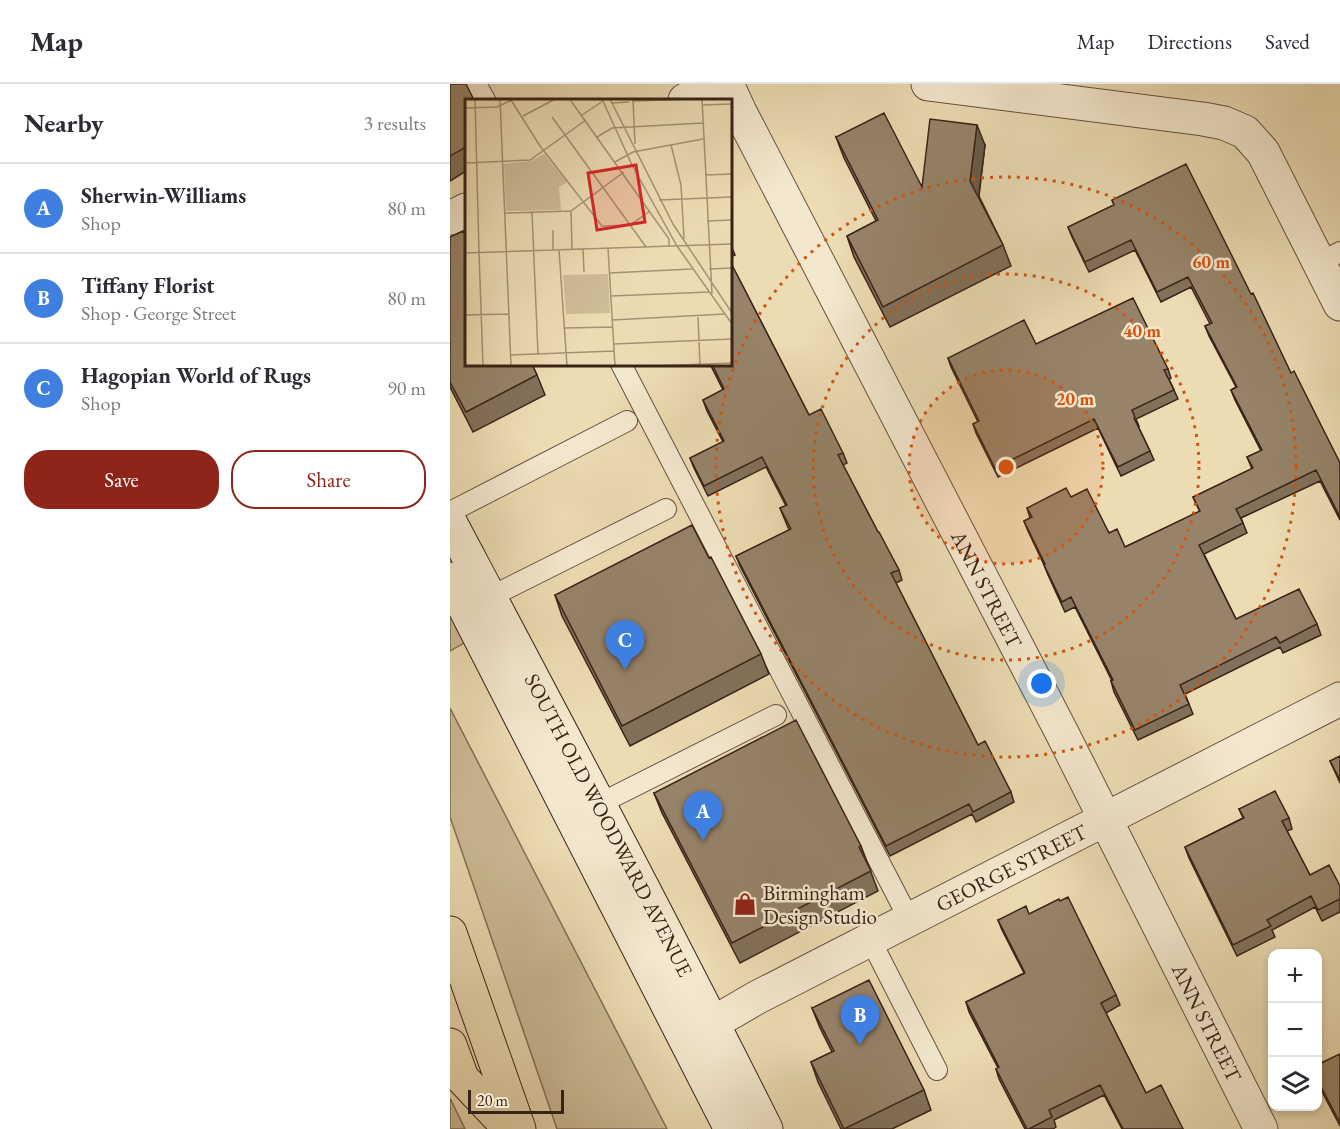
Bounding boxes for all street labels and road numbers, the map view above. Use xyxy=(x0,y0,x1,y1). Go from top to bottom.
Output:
street label: ANN STREET xyxy=(945,525,1029,653)
street label: SOUTH OLD WOODWARD AVENUE xyxy=(519,669,700,981)
street label: GEORGE STREET xyxy=(931,817,1092,917)
street label: ANN STREET xyxy=(1166,958,1249,1087)

